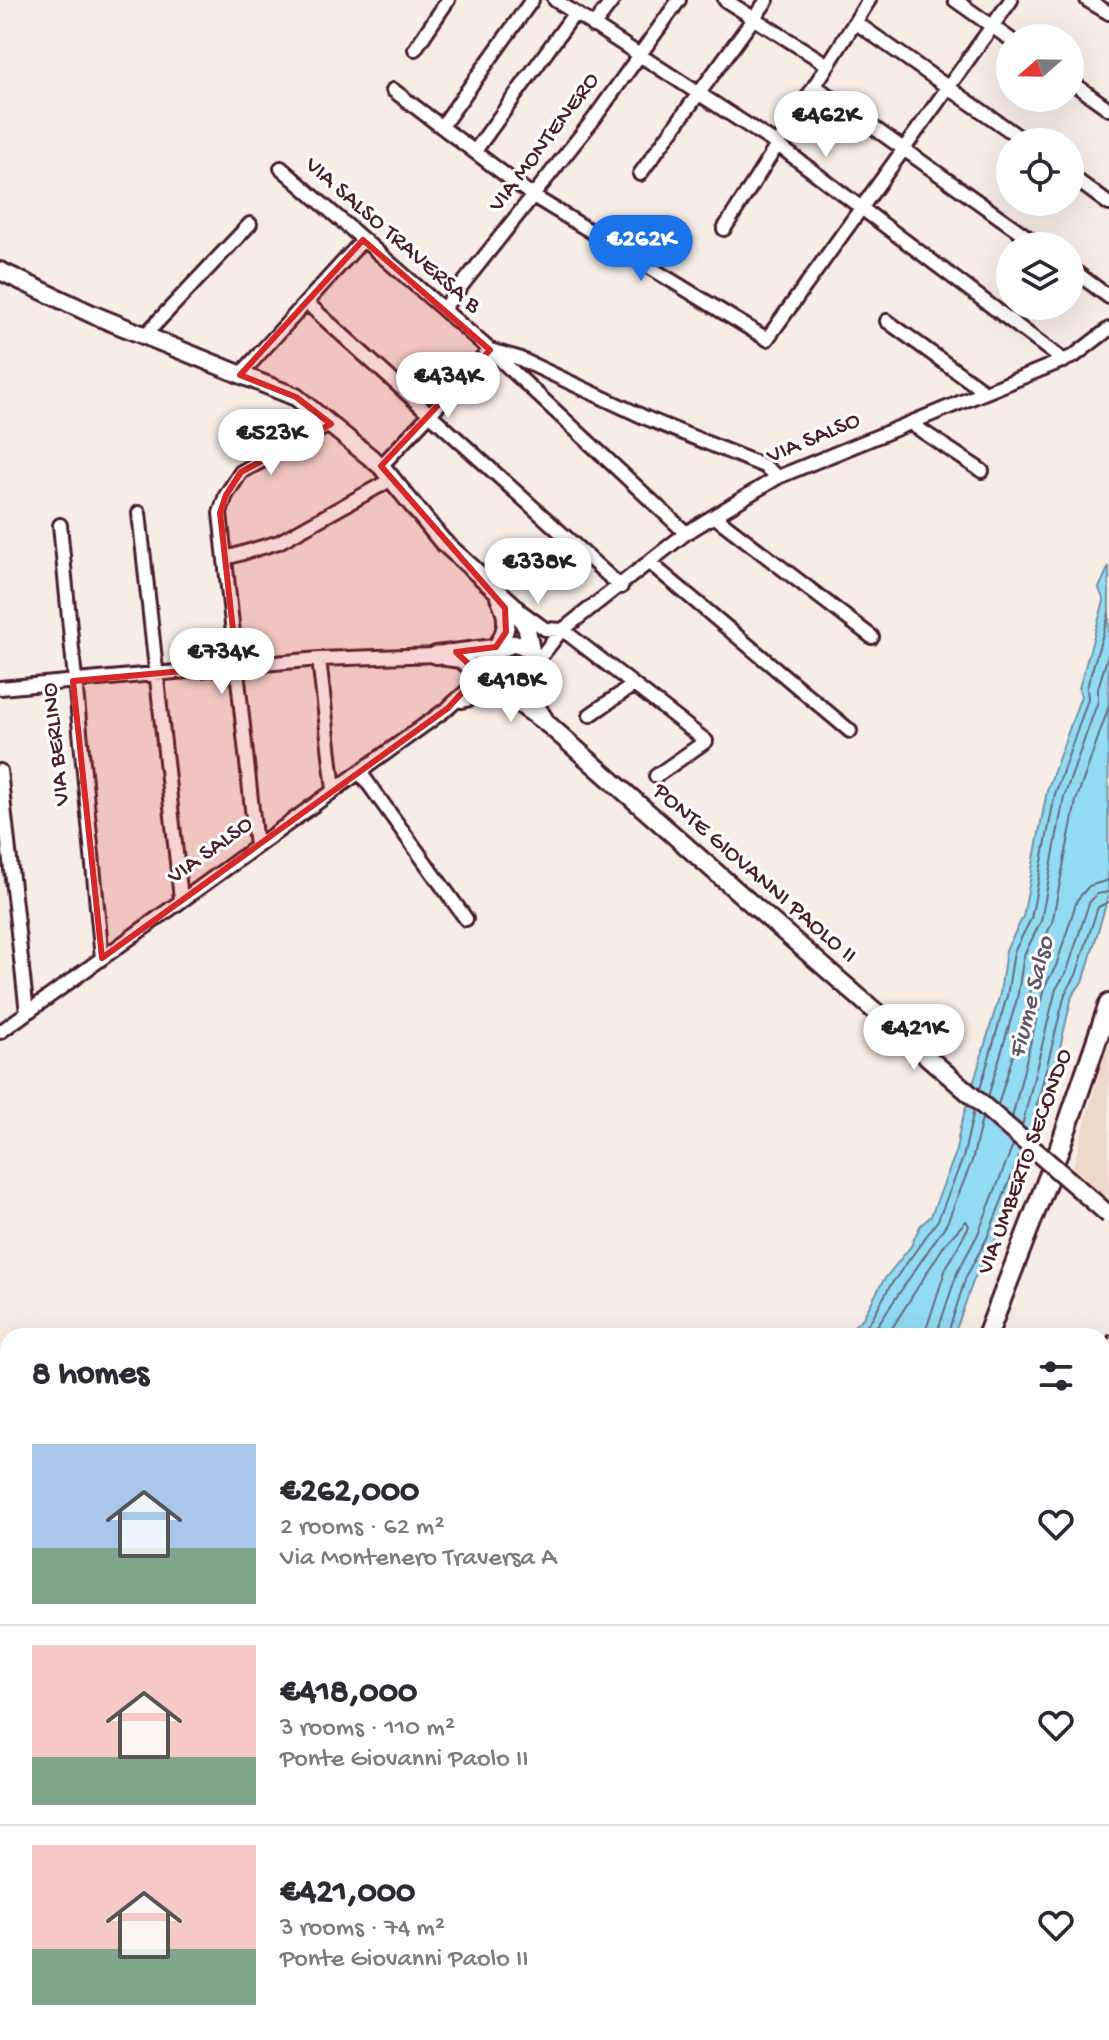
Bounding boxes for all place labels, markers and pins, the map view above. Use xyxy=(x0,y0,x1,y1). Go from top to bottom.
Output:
pin: €462K xyxy=(770,91,882,159)
pin: €262K xyxy=(585,215,697,283)
pin: €434K xyxy=(392,352,504,420)
pin: €523K xyxy=(215,409,327,477)
pin: €338K xyxy=(482,538,594,606)
pin: €734K xyxy=(166,628,278,696)
pin: €418K xyxy=(455,656,567,724)
pin: €421K xyxy=(858,1004,970,1072)

